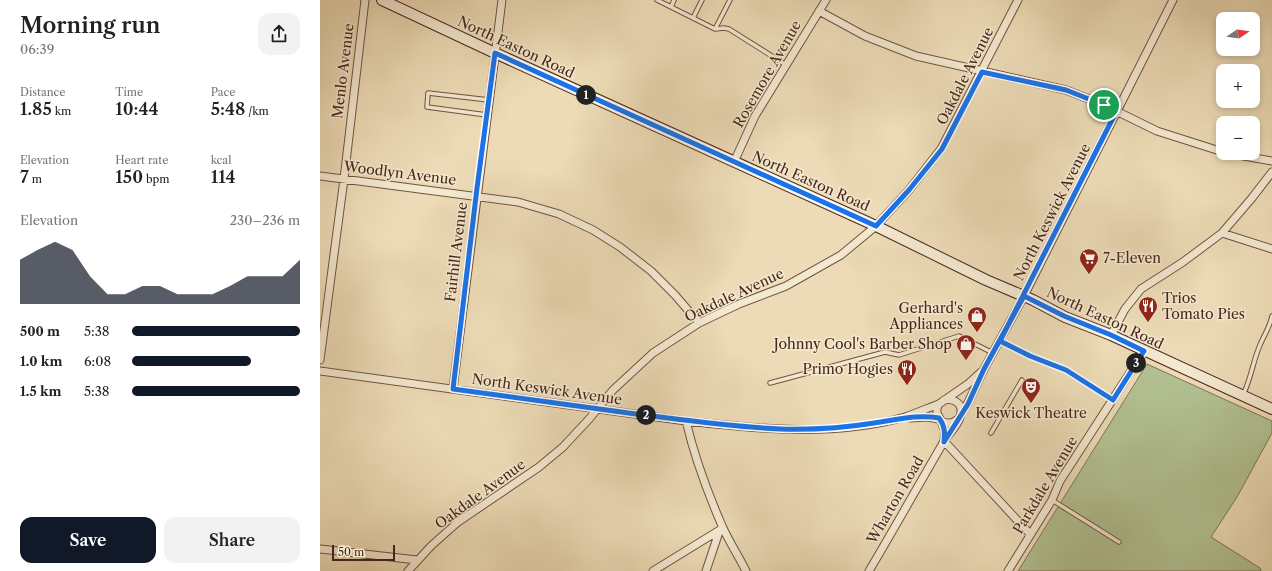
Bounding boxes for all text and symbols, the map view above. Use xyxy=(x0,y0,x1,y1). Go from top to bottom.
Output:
text: Morning run xyxy=(20,12,160,39)
street label: North Easton Road xyxy=(455,12,578,82)
north arrow xyxy=(1216,12,1260,56)
map controls xyxy=(1216,12,1260,160)
button: share xyxy=(258,13,300,55)
street label: Rosemore Avenue xyxy=(729,17,805,131)
street label: Menlo Avenue xyxy=(328,22,358,120)
street label: Oakdale Avenue xyxy=(933,24,997,128)
text: 06:39 xyxy=(20,41,54,57)
button: + xyxy=(1216,64,1260,108)
text: Distance xyxy=(20,85,66,99)
text: Time xyxy=(115,85,143,99)
text: Pace xyxy=(211,85,236,99)
pin: 1 xyxy=(576,85,596,105)
text: 1 xyxy=(584,88,588,102)
pin xyxy=(1087,88,1121,122)
icon: arrive xyxy=(1093,94,1115,116)
text: 1.85 xyxy=(20,99,52,119)
text: 10:44 xyxy=(115,99,158,119)
text: 5:48 xyxy=(211,99,245,119)
text: km xyxy=(52,104,71,118)
text: /km xyxy=(245,104,269,118)
button: − xyxy=(1216,116,1260,160)
street label: North Keswick Avenue xyxy=(1010,140,1094,284)
street label: North Easton Road xyxy=(749,147,873,215)
text: Elevation xyxy=(20,153,69,167)
text: Heart rate xyxy=(115,153,168,167)
text: kcal xyxy=(211,153,231,167)
street label: Woodlyn Avenue xyxy=(342,157,458,189)
text: 7 xyxy=(20,167,29,187)
text: 150 xyxy=(115,167,143,187)
text: 114 xyxy=(211,167,236,187)
text: m xyxy=(29,172,42,186)
text: bpm xyxy=(143,172,170,186)
street label: Fairhill Avenue xyxy=(441,201,471,303)
text: Elevation xyxy=(20,212,78,228)
text: 230–236 m xyxy=(230,212,300,228)
supermarket icon: 7-Eleven xyxy=(1078,247,1100,275)
place label: 7-Eleven xyxy=(1103,249,1161,267)
street label: Oakdale Avenue xyxy=(682,264,787,326)
street label: North Easton Road xyxy=(1044,283,1167,353)
place label: Trios Tomato Pies xyxy=(1162,289,1245,323)
restaurant icon: Trios Tomato Pies xyxy=(1137,295,1159,323)
place label: Gerhard's Appliances xyxy=(889,299,963,333)
shop icon: Gerhard's Appliances xyxy=(966,305,988,333)
text: 500 m xyxy=(20,323,60,339)
text: 5:38 xyxy=(84,323,110,339)
shop icon: Johnny Cool's Barber Shop xyxy=(955,333,977,361)
place label: Johnny Cool's Barber Shop xyxy=(772,335,952,353)
text: 1.0 km xyxy=(20,353,62,369)
text: 6:08 xyxy=(84,353,111,369)
pin: 3 xyxy=(1126,353,1146,373)
text: 3 xyxy=(1133,356,1139,370)
restaurant icon: Primo Hogies xyxy=(896,358,918,386)
place label: Primo Hogies xyxy=(802,360,893,378)
street label: North Keswick Avenue xyxy=(471,370,623,408)
theatre icon: Keswick Theatre xyxy=(1020,376,1042,404)
text: 1.5 km xyxy=(20,383,61,399)
text: 5:38 xyxy=(84,383,110,399)
place label: Keswick Theatre xyxy=(975,404,1087,422)
pin: 2 xyxy=(636,405,656,425)
text: 2 xyxy=(643,408,649,422)
street label: Parkdale Avenue xyxy=(1009,433,1081,537)
street label: Wharton Road xyxy=(862,452,928,548)
street label: Oakdale Avenue xyxy=(431,455,529,533)
button: Save xyxy=(20,517,156,563)
button: Share xyxy=(164,517,300,563)
scale bar xyxy=(332,543,395,562)
text: 50 m xyxy=(338,545,364,559)

